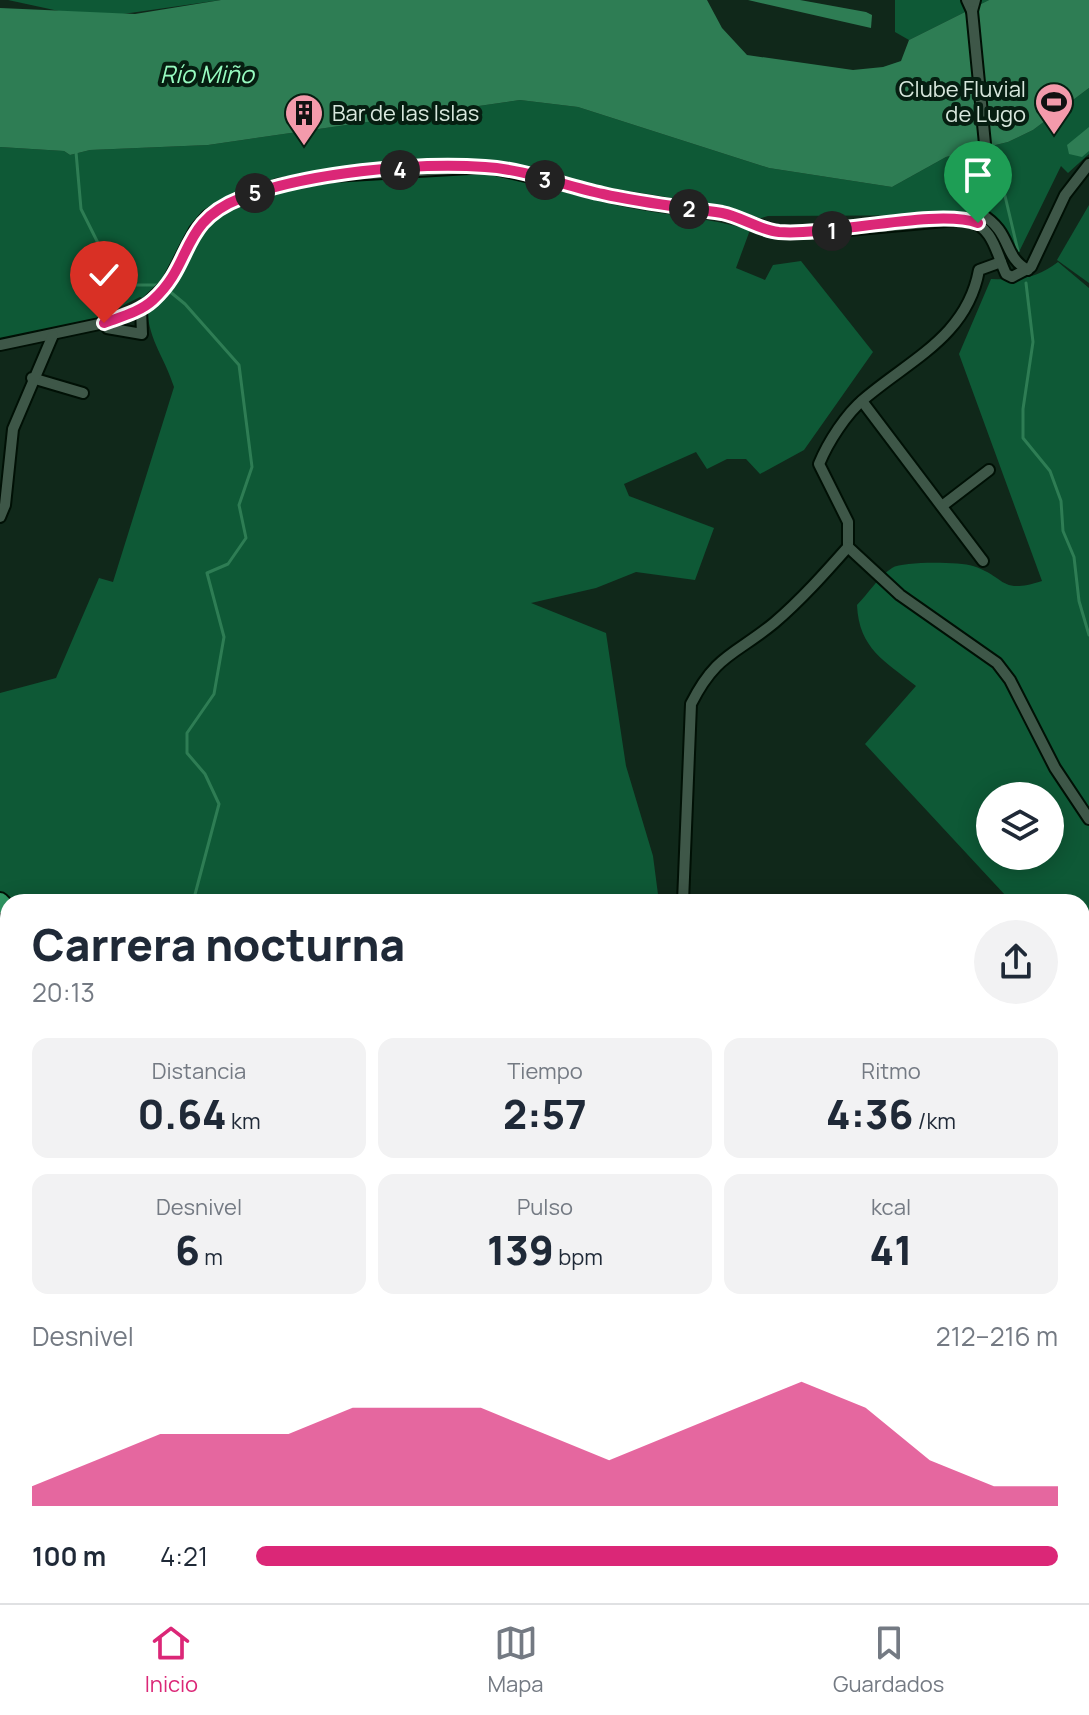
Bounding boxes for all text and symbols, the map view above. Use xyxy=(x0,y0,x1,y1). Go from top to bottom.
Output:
water label: Río Miño xyxy=(160,57,256,90)
place label: Clube Fluvial de Lugo xyxy=(899,74,1026,129)
sports icon: Clube Fluvial de Lugo xyxy=(1033,81,1075,136)
building icon: Bar de las Islas xyxy=(283,92,325,147)
place label: Bar de las Islas xyxy=(332,98,479,128)
pin xyxy=(944,141,1012,223)
pin: 4 xyxy=(380,150,420,190)
icon: arrive xyxy=(956,153,1000,197)
text: 4 xyxy=(393,155,407,185)
pin: 3 xyxy=(525,160,565,200)
text: 3 xyxy=(539,165,551,195)
pin: 5 xyxy=(235,173,275,213)
text: 5 xyxy=(249,178,261,208)
pin: 2 xyxy=(669,189,709,229)
text: 2 xyxy=(682,194,696,224)
pin: 1 xyxy=(812,211,852,251)
text: 1 xyxy=(827,216,837,246)
pin xyxy=(70,241,138,323)
icon: check xyxy=(82,253,126,297)
map controls xyxy=(976,782,1064,870)
button: layers xyxy=(976,782,1064,870)
text: Carrera nocturna xyxy=(32,914,405,974)
button: share xyxy=(974,920,1058,1004)
text: 20:13 xyxy=(32,974,95,1010)
text: Distancia xyxy=(152,1056,246,1086)
text: Tiempo xyxy=(507,1056,583,1086)
text: Ritmo xyxy=(861,1056,921,1086)
text: 0.64 xyxy=(137,1086,227,1141)
text: 2:57 xyxy=(503,1086,587,1141)
text: 4:36 xyxy=(826,1086,913,1141)
text: km xyxy=(227,1106,261,1136)
text: /km xyxy=(913,1106,956,1136)
text: Desnivel xyxy=(156,1192,242,1222)
text: Pulso xyxy=(517,1192,573,1222)
text: kcal xyxy=(871,1192,911,1222)
text: 6 xyxy=(175,1222,200,1277)
text: 139 xyxy=(487,1222,554,1277)
text: 41 xyxy=(870,1222,912,1277)
text: m xyxy=(200,1242,223,1272)
text: bpm xyxy=(554,1242,603,1272)
text: Desnivel xyxy=(32,1318,134,1354)
text: 212–216 m xyxy=(936,1318,1058,1354)
text: 100 m xyxy=(32,1538,106,1574)
text: 4:21 xyxy=(160,1538,208,1574)
tab: Inicio xyxy=(145,1621,198,1699)
tab: Mapa xyxy=(488,1621,544,1699)
tab: Guardados xyxy=(833,1621,944,1699)

